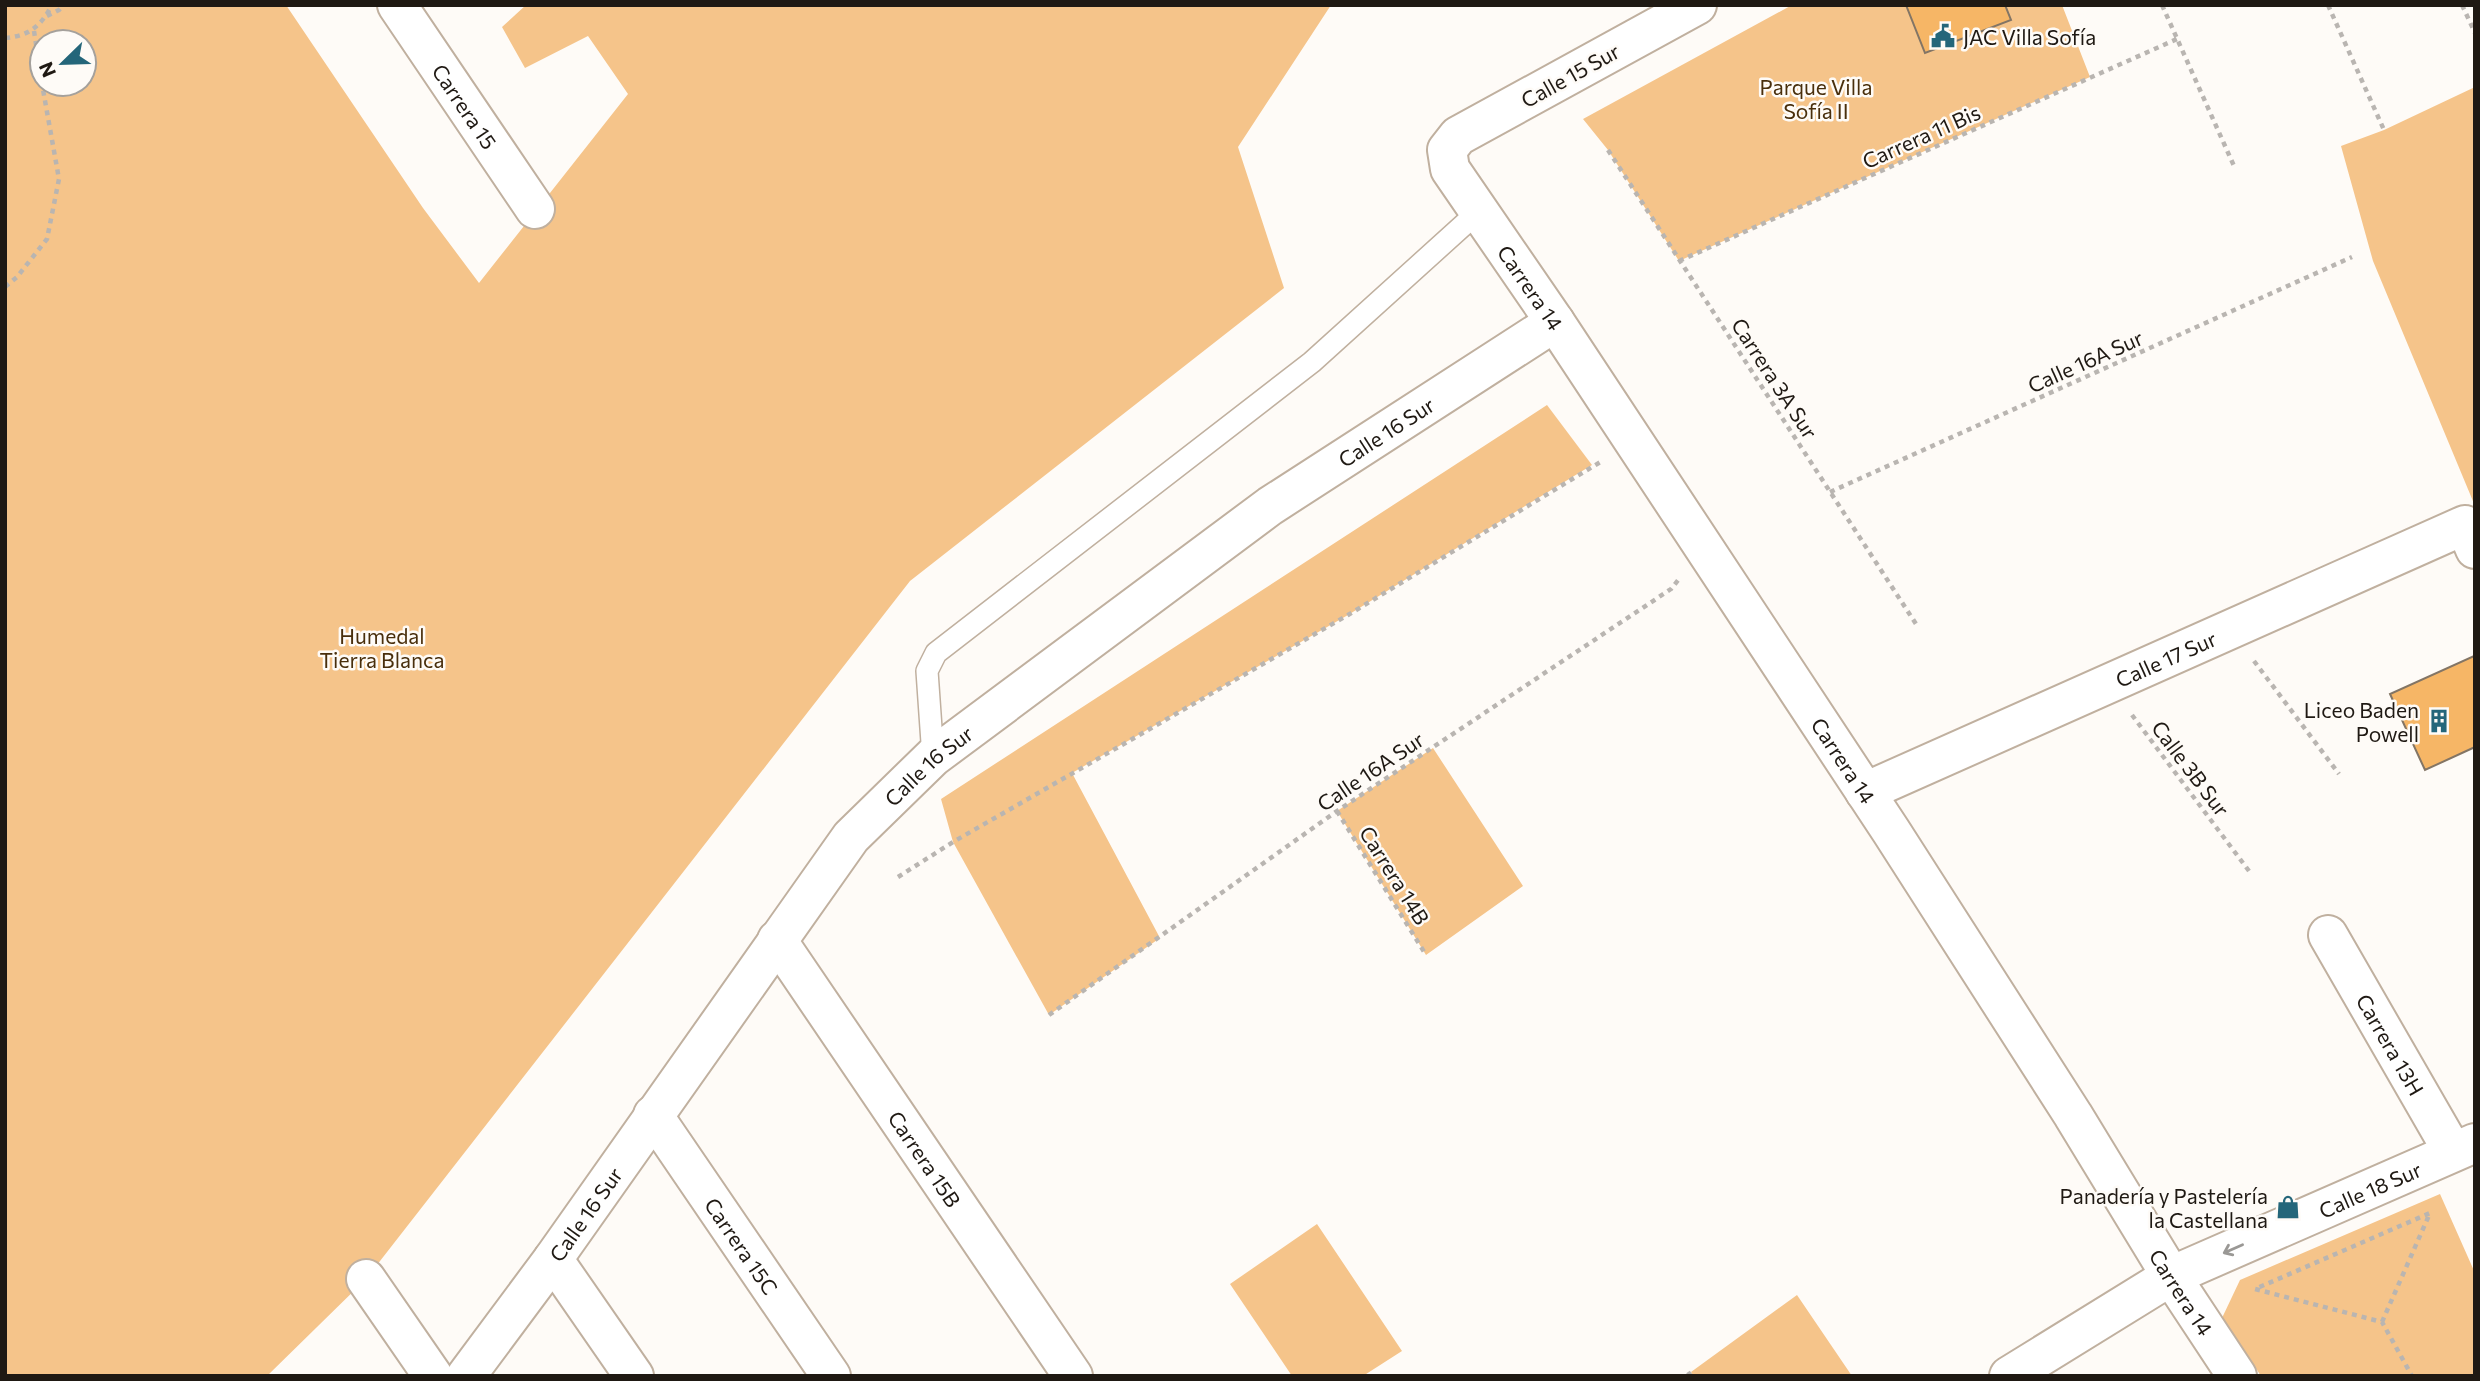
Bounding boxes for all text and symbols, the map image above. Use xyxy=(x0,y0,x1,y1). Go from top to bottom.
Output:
public building icon: JAC Villa Sofía xyxy=(1929,22,1957,50)
place label: JAC Villa Sofía xyxy=(1963,24,2096,49)
north arrow xyxy=(28,28,98,98)
street label: Calle 15 Sur xyxy=(1516,38,1624,112)
text: N xyxy=(34,59,60,81)
street label: Carrera 15 xyxy=(428,59,503,153)
park label: Parque Villa Sofía II xyxy=(1760,74,1872,123)
street label: Carrera 11 Bis xyxy=(1858,99,1984,173)
street label: Carrera 14 xyxy=(1493,240,1569,335)
street label: Carrera 3A Sur xyxy=(1727,313,1823,443)
street label: Calle 16A Sur xyxy=(2024,324,2146,398)
street label: Calle 16 Sur xyxy=(1333,391,1439,471)
park label: Humedal Tierra Blanca xyxy=(320,623,444,672)
street label: Calle 17 Sur xyxy=(2111,625,2220,692)
place label: Liceo Baden Powell xyxy=(2304,697,2419,746)
building icon: Liceo Baden Powell xyxy=(2425,707,2453,735)
street label: Carrera 14 xyxy=(1807,712,1882,808)
street label: Calle 3B Sur xyxy=(2147,715,2235,821)
street label: Calle 16 Sur xyxy=(879,720,977,810)
street label: Calle 16A Sur xyxy=(1312,726,1428,816)
street label: Carrera 14B xyxy=(1355,821,1435,929)
street label: Carrera 13H xyxy=(2352,989,2430,1099)
street label: Carrera 15B xyxy=(884,1106,967,1211)
street label: Calle 18 Sur xyxy=(2315,1156,2425,1222)
street label: Calle 16 Sur xyxy=(543,1162,627,1266)
place label: Panadería y Pastelería la Castellana xyxy=(2060,1183,2268,1232)
street label: Carrera 15C xyxy=(700,1192,784,1299)
shop icon: Panadería y Pastelería la Castellana xyxy=(2274,1193,2302,1221)
one-way arrow xyxy=(2223,1243,2244,1256)
street label: Carrera 14 xyxy=(2145,1244,2219,1340)

